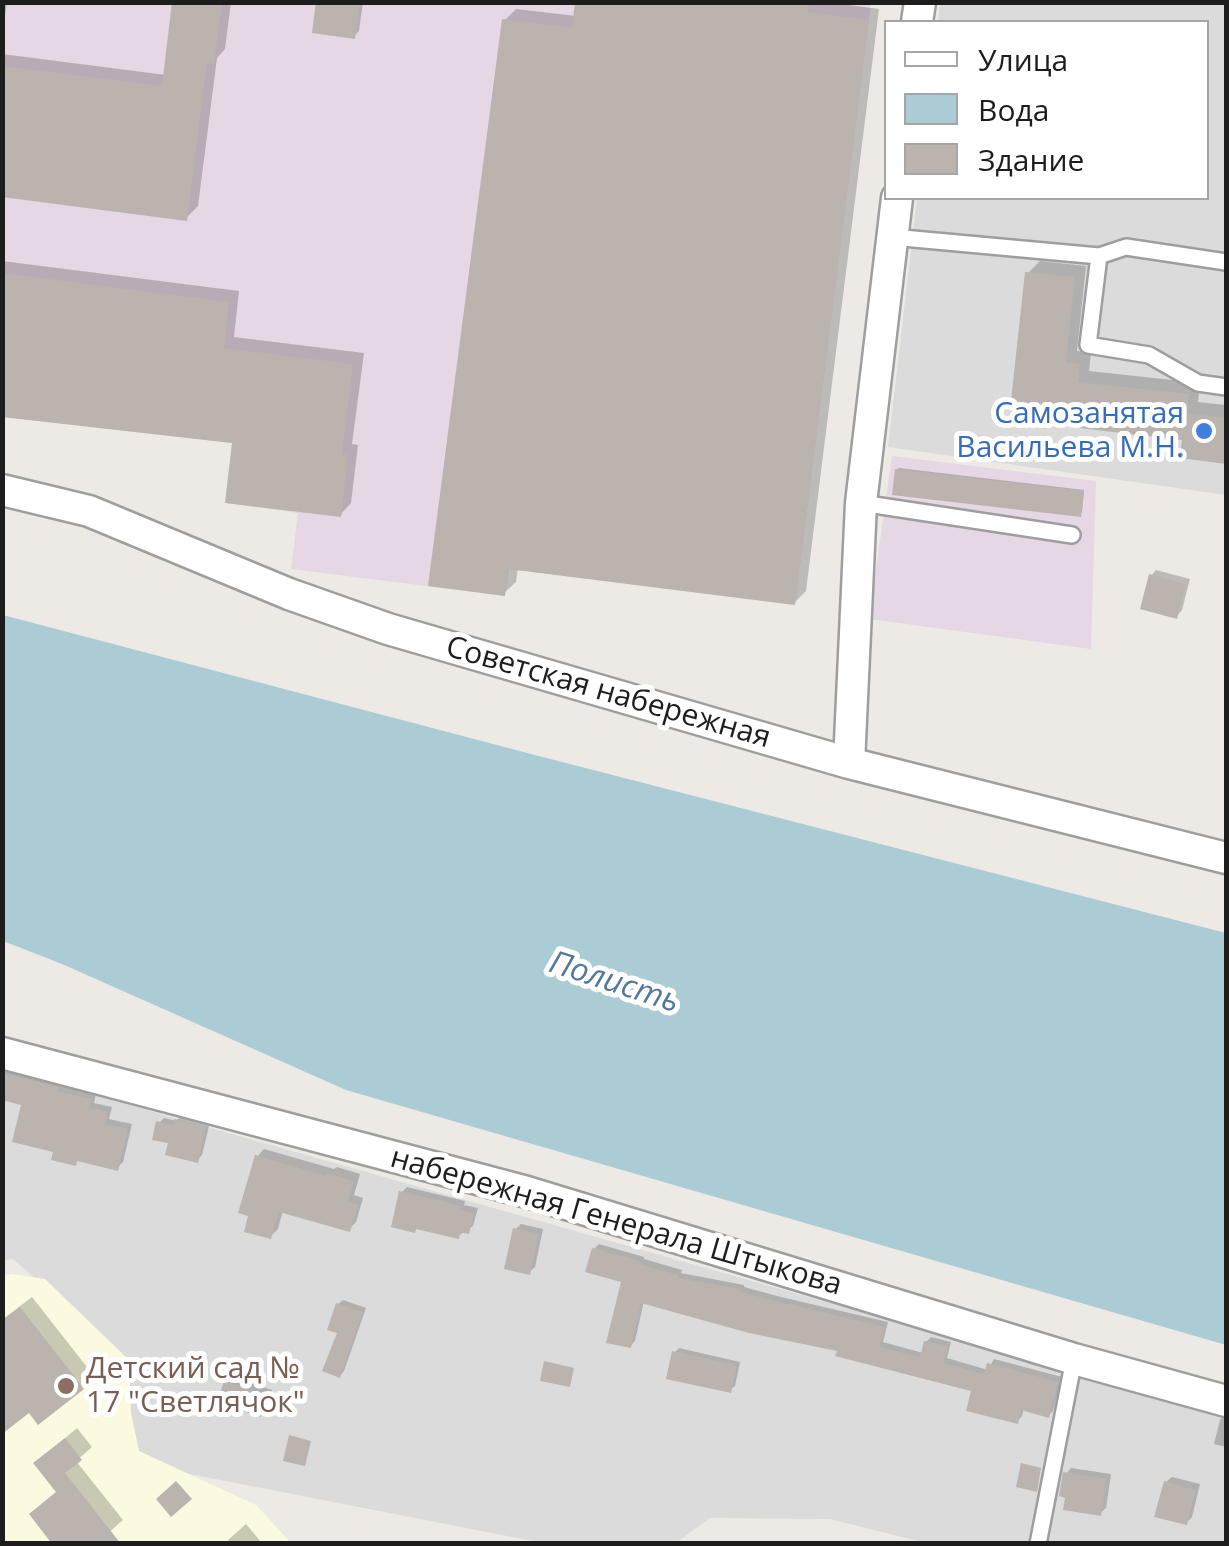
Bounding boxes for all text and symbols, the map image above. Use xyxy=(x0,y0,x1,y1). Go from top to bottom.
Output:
legend xyxy=(884,20,1209,200)
text: Улица xyxy=(978,39,1068,80)
text: Вода xyxy=(978,89,1049,130)
text: Здание xyxy=(978,139,1084,180)
place label: Самозанятая Васильева М.Н. xyxy=(956,396,1184,466)
marker: Самозанятая Васильева М.Н. xyxy=(1193,420,1215,442)
street label: Советская набережная xyxy=(442,629,774,757)
water label: Полисть xyxy=(544,944,684,1022)
street label: набережная Генерала Штыкова xyxy=(386,1140,846,1304)
place label: Детский сад № 17 "Светлячок" xyxy=(86,1351,305,1422)
marker: Детский сад № 17 "Светлячок" xyxy=(55,1375,77,1397)

